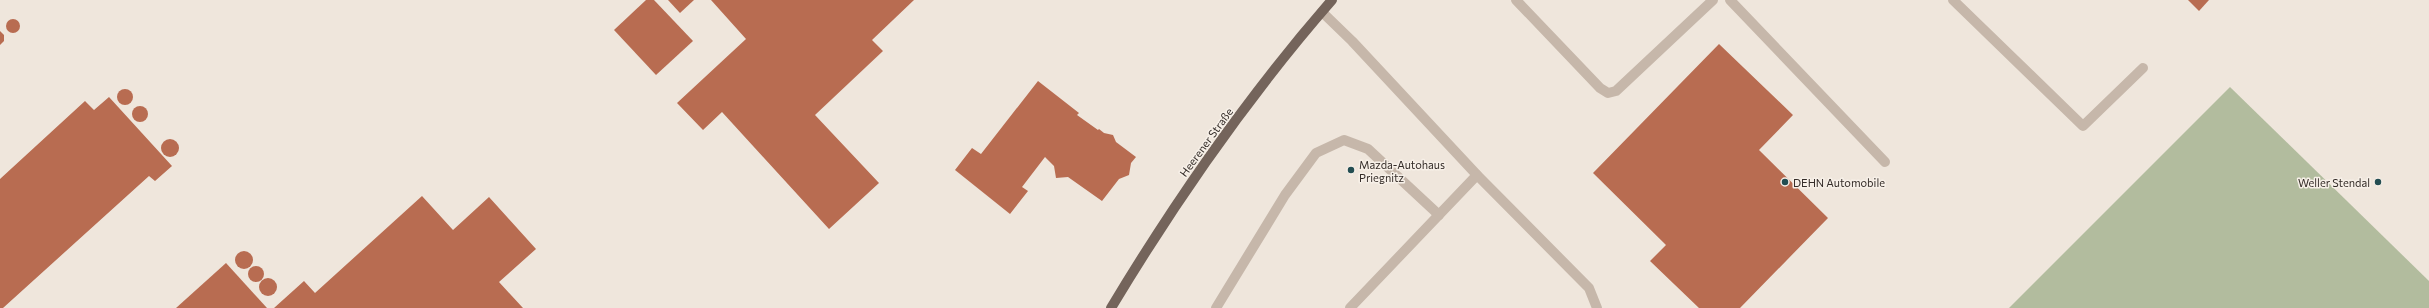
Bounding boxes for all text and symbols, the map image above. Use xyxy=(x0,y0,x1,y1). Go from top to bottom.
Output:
street label: Heerener Straße xyxy=(1177,105,1235,179)
place label: Mazda-Autohaus Priegnitz xyxy=(1359,158,1445,184)
marker: Mazda-Autohaus Priegnitz xyxy=(1346,165,1356,175)
place label: DEHN Automobile xyxy=(1793,176,1885,189)
place label: Weller Stendal xyxy=(2298,176,2370,189)
marker: DEHN Automobile xyxy=(1780,177,1790,187)
marker: Weller Stendal xyxy=(2373,177,2383,187)

